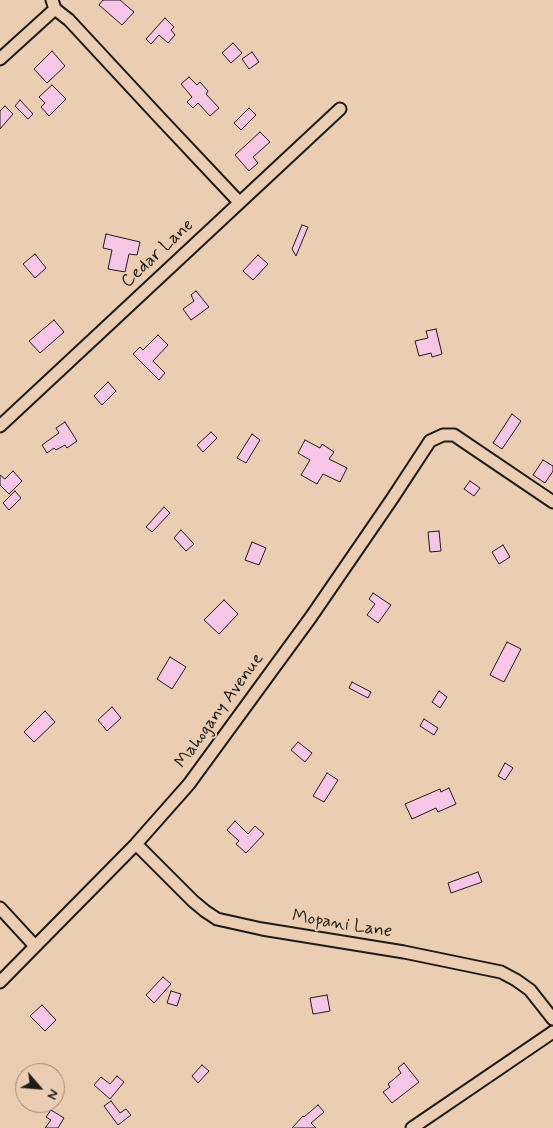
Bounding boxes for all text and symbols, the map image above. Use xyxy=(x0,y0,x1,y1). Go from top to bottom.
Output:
street label: Cedar Lane xyxy=(117,215,199,293)
street label: Mahogany Avenue xyxy=(171,649,269,773)
street label: Mopani Lane xyxy=(290,906,394,944)
north arrow xyxy=(15,1063,65,1113)
text: N xyxy=(42,1086,63,1103)

